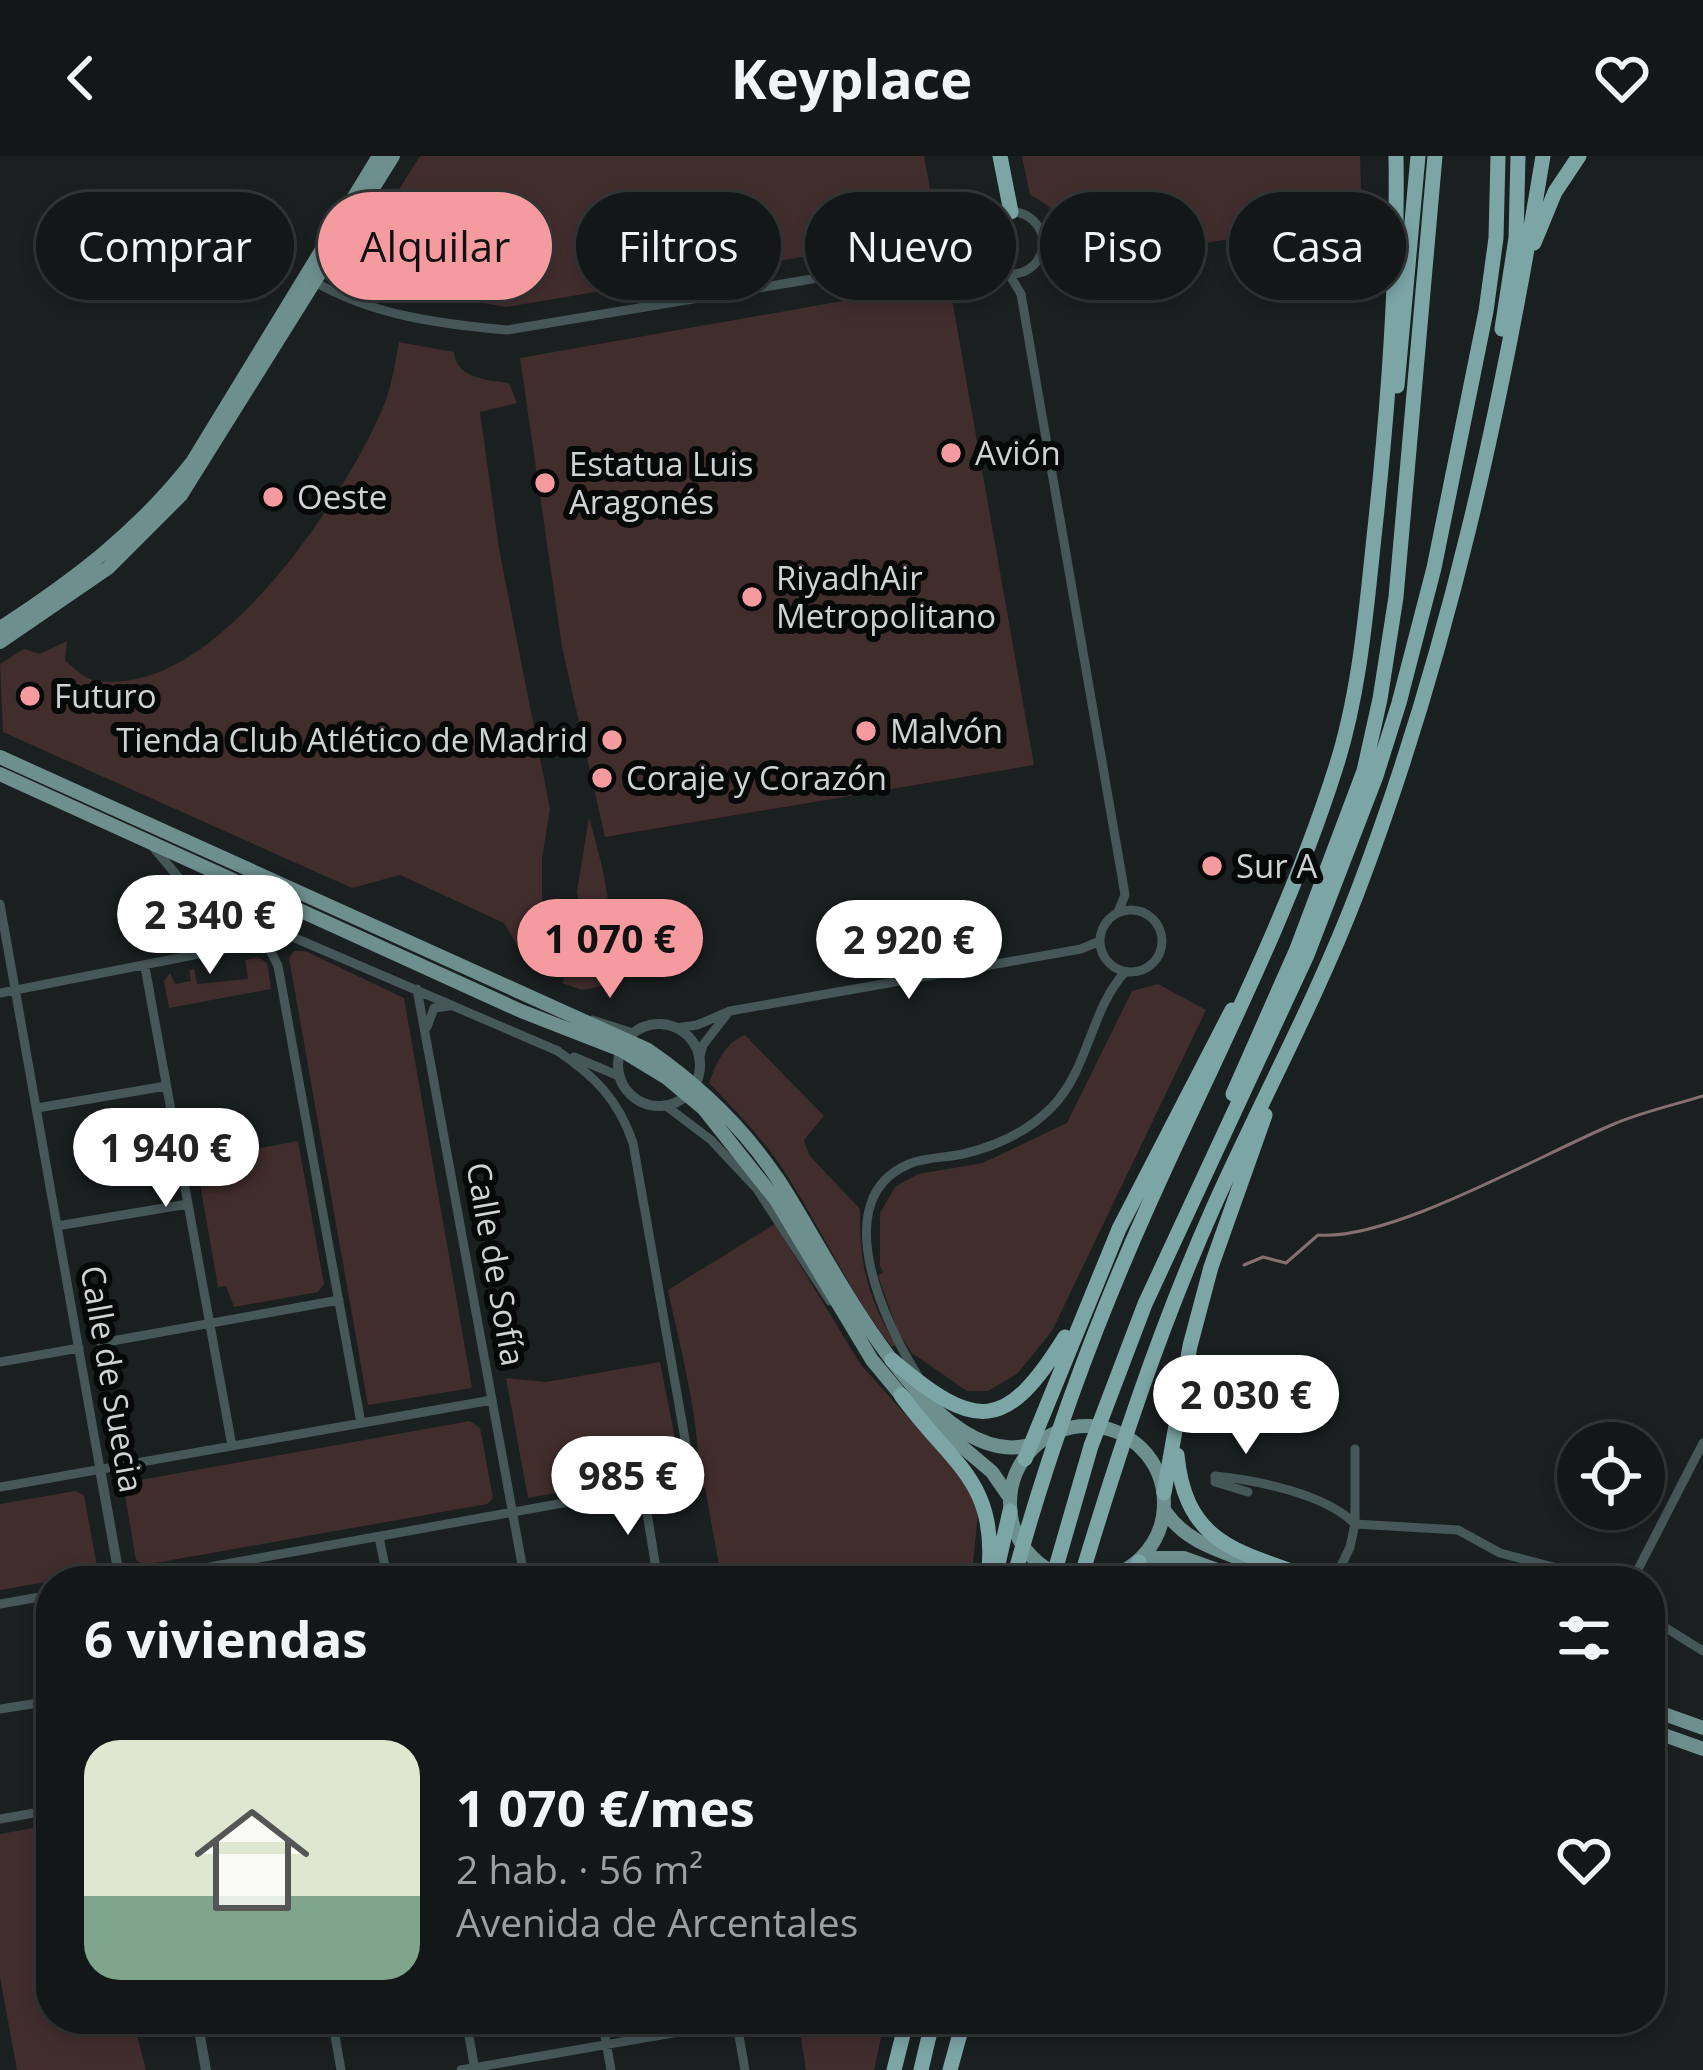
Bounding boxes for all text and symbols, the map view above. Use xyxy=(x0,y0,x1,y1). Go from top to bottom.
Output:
text: Keyplace xyxy=(731,41,972,115)
icon: back xyxy=(48,45,114,111)
icon: heart xyxy=(1589,45,1655,111)
chip: Comprar xyxy=(36,192,294,300)
chip: Alquilar xyxy=(318,192,552,300)
chip: Filtros xyxy=(576,192,781,300)
chip: Nuevo xyxy=(805,192,1016,300)
chip: Piso xyxy=(1040,192,1205,300)
chip: Casa xyxy=(1229,192,1406,300)
place label: Avión xyxy=(975,430,1061,475)
marker: Avión xyxy=(938,440,964,466)
place label: Estatua Luis Aragonés xyxy=(569,441,754,524)
marker: Estatua Luis Aragonés xyxy=(532,470,558,496)
place label: Oeste xyxy=(297,474,387,519)
marker: Oeste xyxy=(260,484,286,510)
place label: RiyadhAir Metropolitano xyxy=(776,555,996,638)
marker: RiyadhAir Metropolitano xyxy=(739,584,765,610)
place label: Futuro xyxy=(54,673,157,718)
marker: Futuro xyxy=(17,683,43,709)
place label: Malvón xyxy=(890,708,1003,753)
place label: Tienda Club Atlético de Madrid xyxy=(116,717,588,762)
marker: Malvón xyxy=(853,718,879,744)
marker: Tienda Club Atlético de Madrid xyxy=(599,727,625,753)
place label: Coraje y Corazón xyxy=(626,755,887,800)
marker: Coraje y Corazón xyxy=(589,765,615,791)
place label: Sur A xyxy=(1236,843,1317,888)
marker: Sur A xyxy=(1199,853,1225,879)
pin: 2 340 € xyxy=(99,875,321,977)
text: 2 340 € xyxy=(144,887,276,940)
pin: 1 070 € xyxy=(499,899,721,1001)
pin: 2 920 € xyxy=(798,900,1020,1002)
text: 1 070 € xyxy=(544,911,676,964)
text: 2 920 € xyxy=(843,912,975,965)
pin: 1 940 € xyxy=(55,1108,277,1210)
text: 1 940 € xyxy=(100,1120,232,1173)
street label: Calle de Sofía xyxy=(456,1159,537,1369)
street label: Calle de Suecia xyxy=(70,1262,155,1496)
pin: 2 030 € xyxy=(1135,1355,1357,1457)
text: 2 030 € xyxy=(1180,1367,1312,1420)
map controls xyxy=(1557,1422,1665,1530)
button: locate xyxy=(1557,1422,1665,1530)
pin: 985 € xyxy=(544,1436,712,1538)
text: 985 € xyxy=(578,1448,678,1501)
text: 6 viviendas xyxy=(84,1603,368,1673)
icon: filters xyxy=(1551,1605,1617,1671)
text: 1 070 €/mes xyxy=(456,1772,755,1842)
icon: home xyxy=(180,1788,324,1932)
icon: heart xyxy=(1551,1827,1617,1893)
text: 2 hab. · 56 m² xyxy=(456,1842,703,1895)
text: Avenida de Arcentales xyxy=(456,1895,858,1948)

